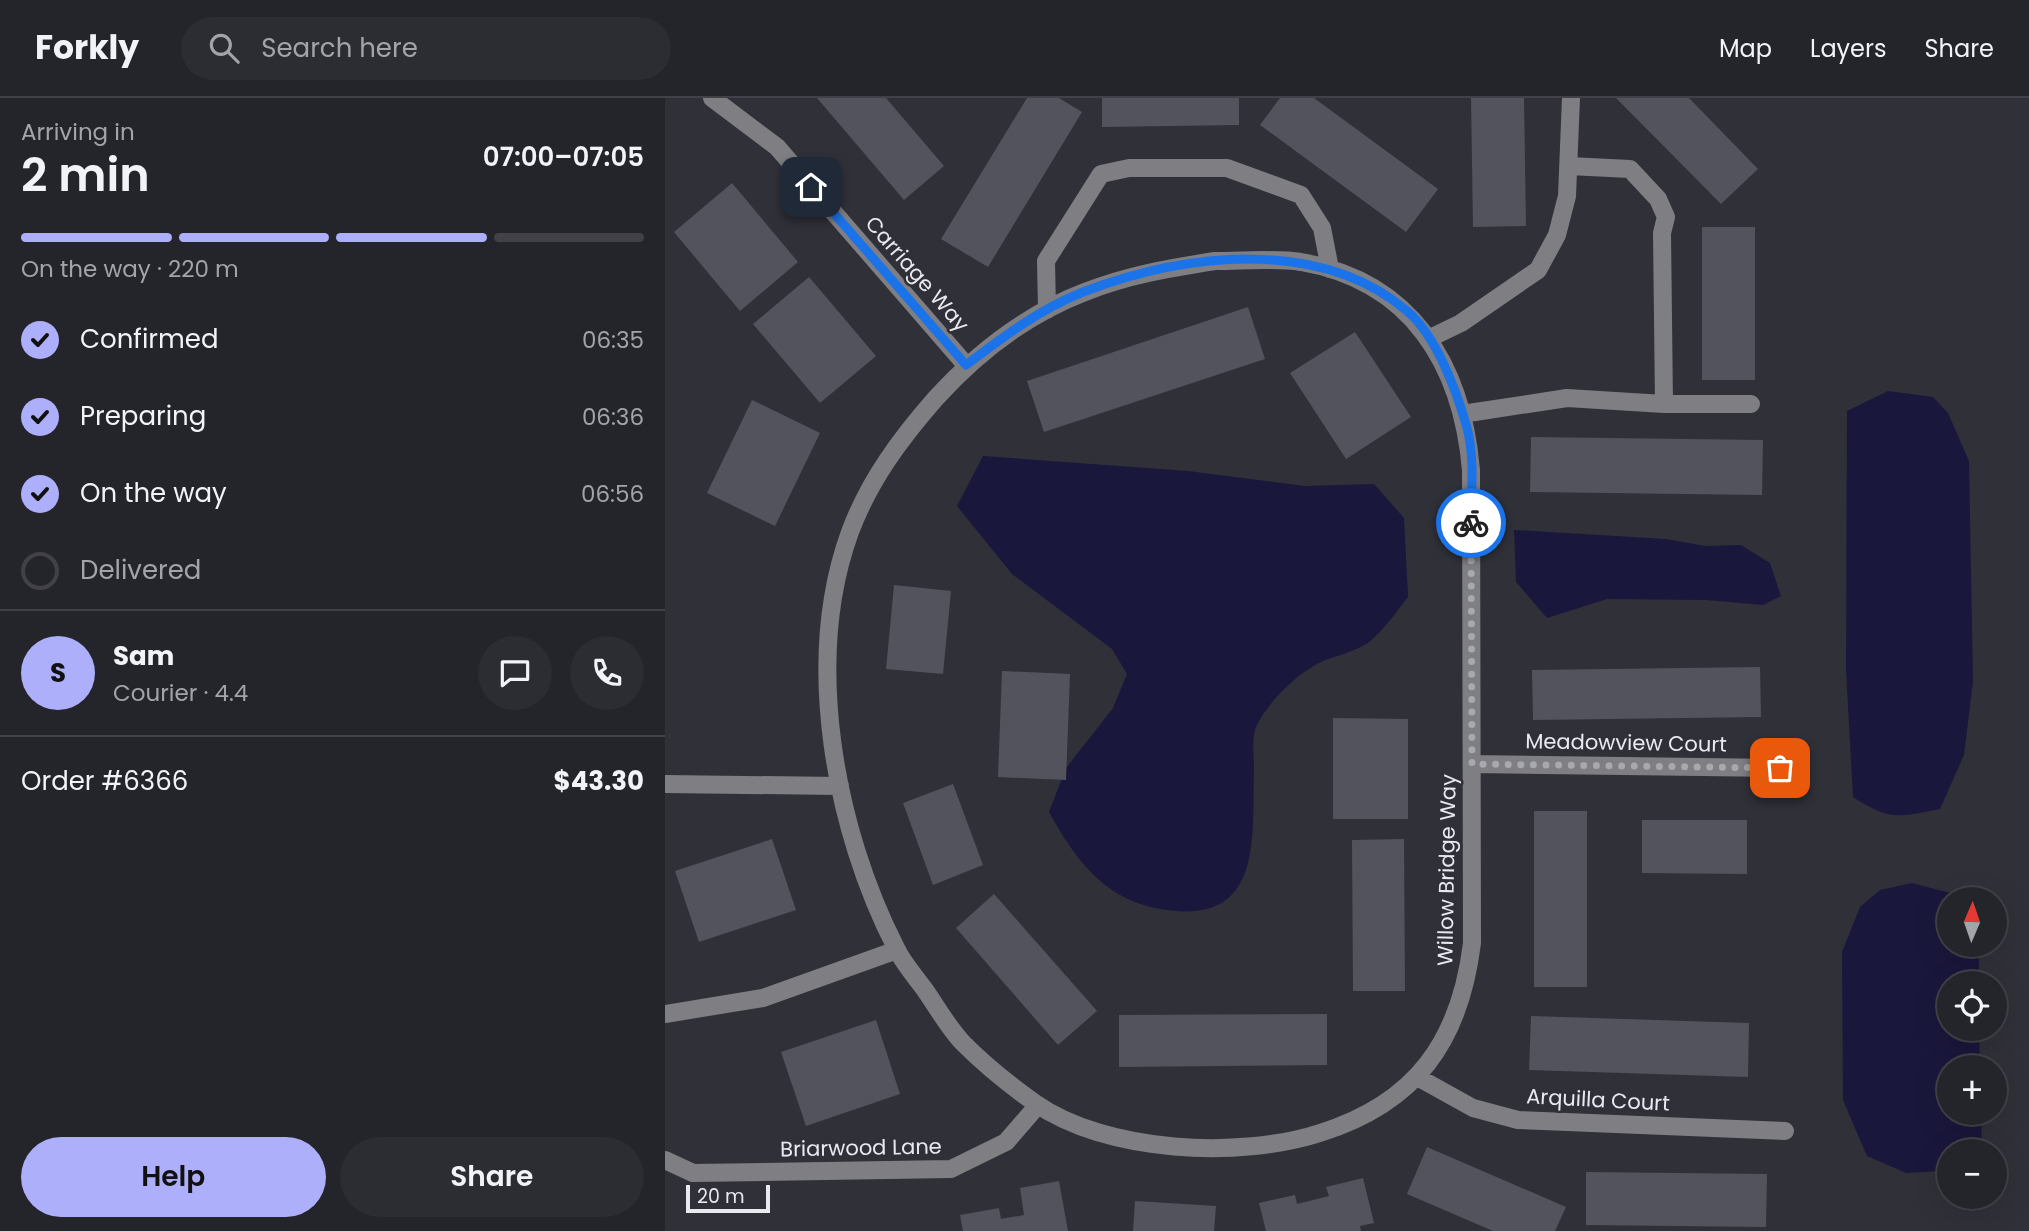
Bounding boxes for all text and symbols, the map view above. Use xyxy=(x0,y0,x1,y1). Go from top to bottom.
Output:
search box xyxy=(181,17,671,80)
text: Forkly xyxy=(35,24,139,71)
icon: search xyxy=(205,29,243,67)
text: Search here xyxy=(261,30,418,66)
text: Map xyxy=(1719,32,1772,65)
text: Layers xyxy=(1810,32,1886,65)
text: Share xyxy=(1924,32,1994,65)
text: Arriving in xyxy=(21,116,135,148)
text: 07:00–07:05 xyxy=(483,139,644,175)
text: 2 min xyxy=(21,143,150,207)
pin xyxy=(781,157,841,217)
icon: home xyxy=(792,168,830,206)
street label: Carriage Way xyxy=(859,210,976,338)
text: On the way · 220 m xyxy=(21,253,239,285)
icon: check xyxy=(21,321,59,359)
text: Confirmed xyxy=(80,321,218,357)
text: 06:35 xyxy=(582,324,644,356)
icon: check xyxy=(21,398,59,436)
text: Preparing xyxy=(80,398,206,434)
text: 06:36 xyxy=(582,401,644,433)
icon: check xyxy=(21,475,59,513)
text: On the way xyxy=(80,475,227,511)
text: 06:56 xyxy=(581,478,644,510)
courier xyxy=(1436,488,1506,558)
icon: bike xyxy=(1452,504,1490,542)
text: Delivered xyxy=(80,552,201,588)
button: chat xyxy=(478,636,552,710)
button: phone xyxy=(570,636,644,710)
text: Sam xyxy=(113,638,174,674)
text: S xyxy=(50,655,66,691)
text: Courier · 4.4 xyxy=(113,677,248,709)
street label: Meadowview Court xyxy=(1525,726,1727,759)
pin xyxy=(1750,738,1810,798)
icon: bag xyxy=(1761,749,1799,787)
text: Order #6366 xyxy=(21,763,188,799)
text: $43.30 xyxy=(554,763,644,799)
street label: Willow Bridge Way xyxy=(1430,774,1463,966)
north arrow xyxy=(1937,887,2007,957)
map controls xyxy=(1937,887,2007,1209)
button: locate xyxy=(1937,971,2007,1041)
button: + xyxy=(1937,1055,2007,1125)
street label: Arquilla Court xyxy=(1526,1081,1670,1118)
street label: Briarwood Lane xyxy=(780,1132,942,1163)
button: Help xyxy=(21,1137,326,1217)
button: Share xyxy=(340,1137,644,1217)
button: − xyxy=(1937,1139,2007,1209)
scale bar xyxy=(686,1182,770,1214)
text: 20 m xyxy=(697,1183,745,1210)

